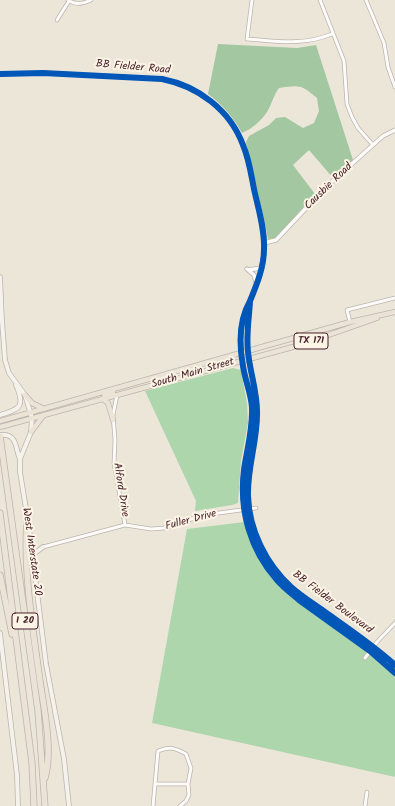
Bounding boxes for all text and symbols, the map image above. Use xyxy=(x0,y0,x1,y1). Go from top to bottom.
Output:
street label: BB Fielder Road xyxy=(95,58,171,78)
street label: Causbie Road xyxy=(302,161,356,213)
road number: TX 171 xyxy=(294,333,328,349)
street label: South Main Street xyxy=(150,356,236,392)
street label: Alford Drive xyxy=(109,462,131,518)
street label: West Interstate 20 xyxy=(18,507,44,597)
street label: Fuller Drive xyxy=(164,508,218,534)
street label: BB Fielder Boulevard xyxy=(289,569,375,637)
road number: I 20 xyxy=(12,613,38,629)

